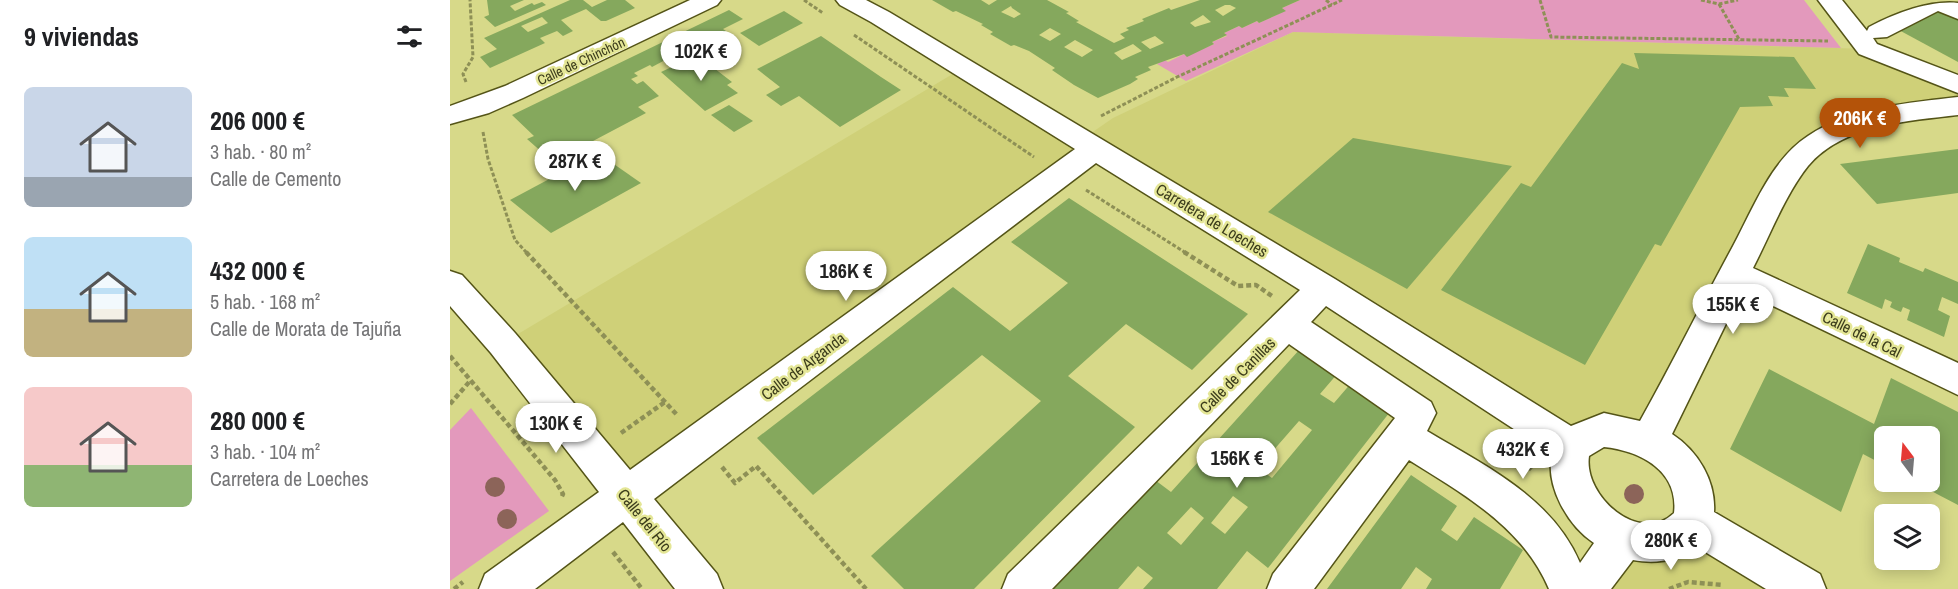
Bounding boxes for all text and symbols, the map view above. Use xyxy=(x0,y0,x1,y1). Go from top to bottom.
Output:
text: 9 viviendas xyxy=(24,19,139,54)
icon: filters xyxy=(393,20,426,53)
pin: 102K € xyxy=(652,31,750,82)
street label: Calle de Chinchón xyxy=(534,33,628,89)
text: 102K € xyxy=(675,37,727,64)
pin: 206K € xyxy=(1811,98,1909,149)
text: 206 000 € xyxy=(210,103,305,138)
text: 206K € xyxy=(1834,104,1886,131)
icon: home xyxy=(72,111,144,183)
text: 3 hab. · 80 m² xyxy=(210,138,311,165)
pin: 287K € xyxy=(526,141,624,192)
text: 287K € xyxy=(549,147,601,174)
text: Calle de Cemento xyxy=(210,165,341,192)
street label: Carretera de Loeches xyxy=(1152,178,1272,262)
pin: 186K € xyxy=(797,251,895,302)
text: 432 000 € xyxy=(210,253,305,288)
text: 186K € xyxy=(820,257,872,284)
icon: home xyxy=(72,261,144,333)
pin: 155K € xyxy=(1684,284,1782,335)
text: 5 hab. · 168 m² xyxy=(210,288,320,315)
text: 155K € xyxy=(1707,290,1759,317)
street label: Calle de la Cal xyxy=(1819,305,1905,363)
text: Calle de Morata de Tajuña xyxy=(210,315,401,342)
street label: Calle de Arganda xyxy=(756,327,850,405)
street label: Calle de Canillas xyxy=(1194,332,1280,418)
text: 280 000 € xyxy=(210,403,305,438)
pin: 130K € xyxy=(507,403,605,454)
text: 130K € xyxy=(530,409,582,436)
icon: home xyxy=(72,411,144,483)
north arrow xyxy=(1874,426,1940,492)
map controls xyxy=(1874,426,1940,570)
pin: 432K € xyxy=(1474,429,1572,480)
text: 432K € xyxy=(1497,435,1549,462)
text: 3 hab. · 104 m² xyxy=(210,438,320,465)
pin: 156K € xyxy=(1188,438,1286,489)
text: 156K € xyxy=(1211,444,1263,471)
text: Carretera de Loeches xyxy=(210,465,369,492)
street label: Calle del Río xyxy=(613,484,677,556)
button: layers xyxy=(1874,504,1940,570)
pin: 280K € xyxy=(1622,520,1720,571)
text: 280K € xyxy=(1645,526,1697,553)

